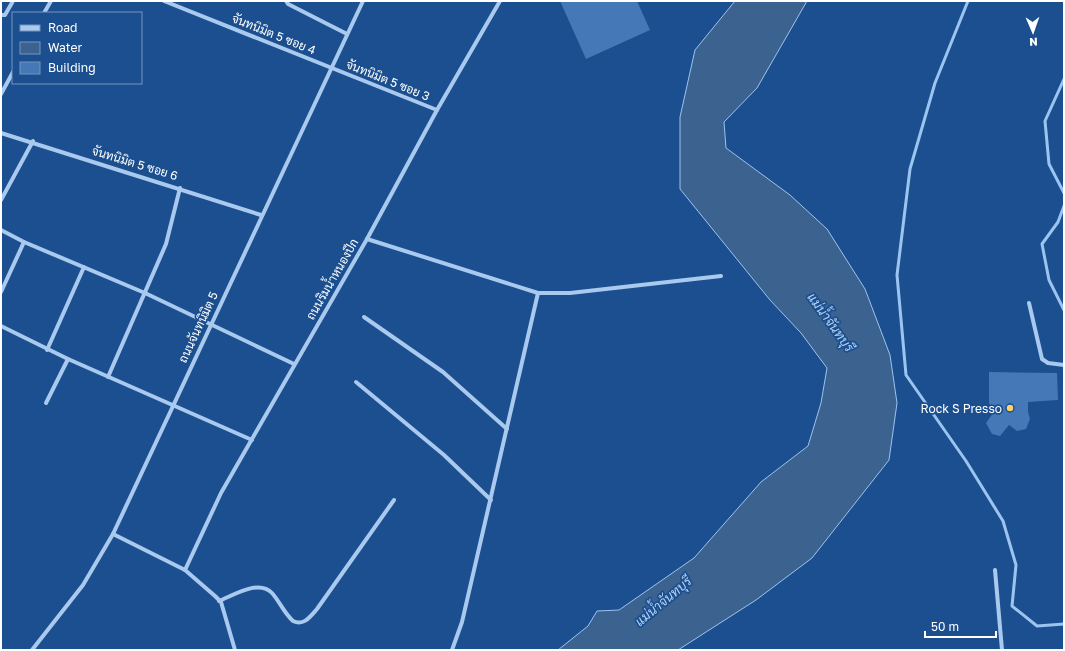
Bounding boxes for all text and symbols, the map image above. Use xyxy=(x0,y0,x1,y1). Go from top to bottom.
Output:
street label: จันทนิมิต 5 ซอย 4 xyxy=(230,10,318,58)
legend xyxy=(12,12,142,84)
north arrow xyxy=(1013,12,1053,52)
text: Road xyxy=(48,20,77,35)
text: N xyxy=(1029,36,1038,49)
text: Water xyxy=(48,40,82,55)
street label: จันทนิมิต 5 ซอย 3 xyxy=(344,56,432,104)
text: Building xyxy=(48,60,96,75)
street label: จันทนิมิต 5 ซอย 6 xyxy=(90,143,180,183)
street label: ถนนริมน้ำหนองปึก xyxy=(300,234,361,322)
water label: แม่น้ำจันทบุรี xyxy=(803,287,862,357)
street label: ถนนจันทนิมิต 5 xyxy=(175,289,221,365)
place label: Rock S Presso xyxy=(920,401,1002,416)
marker: Rock S Presso xyxy=(1005,403,1015,413)
water label: แม่น้ำจันทบุรี xyxy=(629,569,697,631)
scale bar xyxy=(925,613,996,639)
text: 50 m xyxy=(931,619,959,634)

